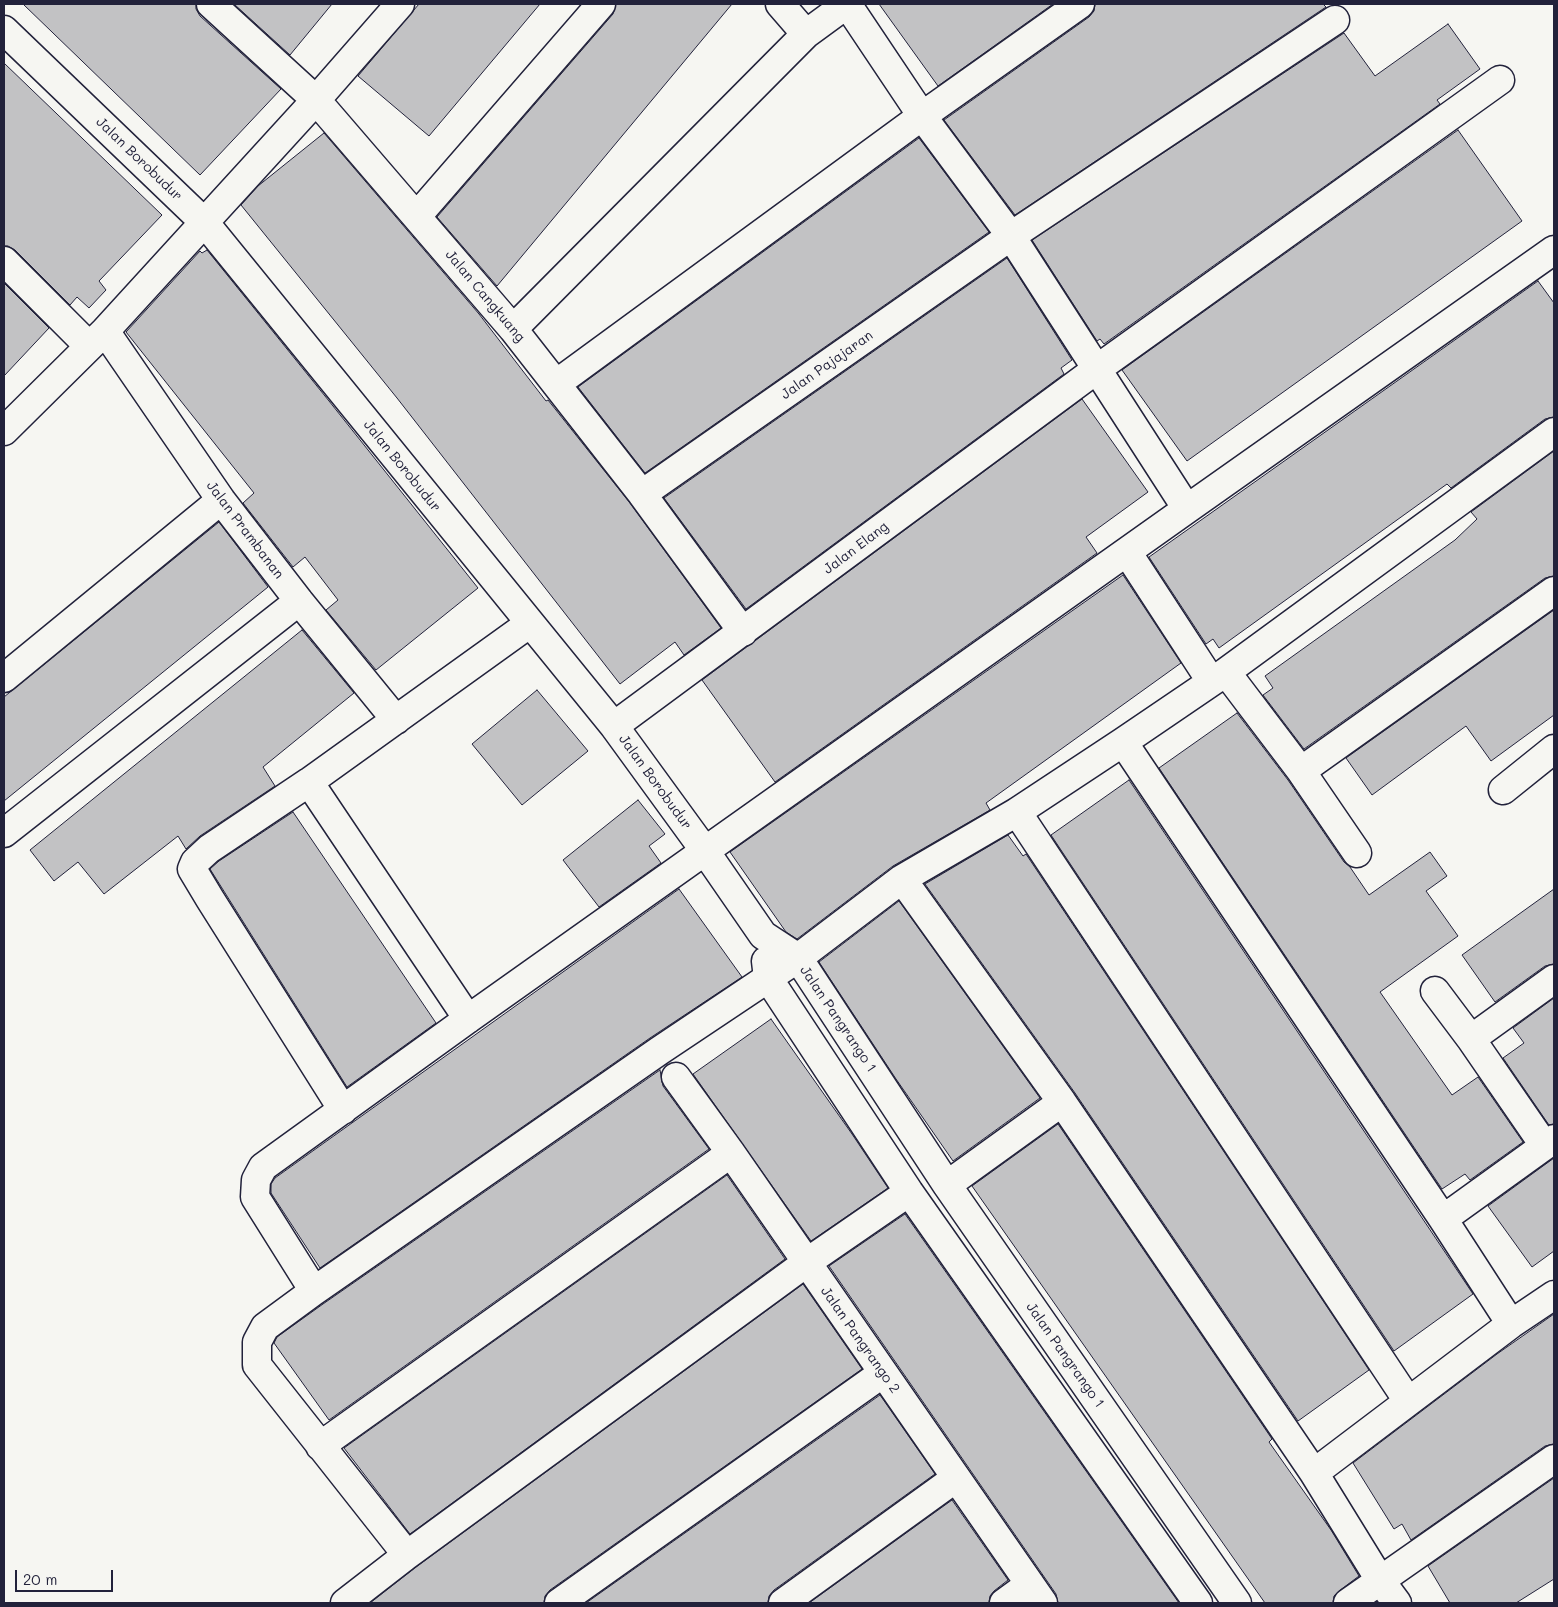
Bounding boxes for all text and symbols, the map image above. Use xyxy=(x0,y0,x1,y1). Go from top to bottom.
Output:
street label: Jalan Borobudur xyxy=(92,114,186,204)
street label: Jalan Cangkuang xyxy=(442,246,528,346)
street label: Jalan Pajajaran xyxy=(778,327,876,403)
street label: Jalan Borobudur xyxy=(360,417,444,515)
street label: Jalan Prambanan xyxy=(203,478,287,582)
street label: Jalan Elang xyxy=(820,518,892,578)
street label: Jalan Borobudur xyxy=(615,731,695,833)
street label: Jalan Pangrango 1 xyxy=(796,963,880,1075)
street label: Jalan Pangrango 2 xyxy=(817,1283,903,1397)
street label: Jalan Pangrango 1 xyxy=(1022,1299,1108,1411)
scale bar xyxy=(18,1560,115,1592)
text: 20 m xyxy=(23,1569,57,1589)

